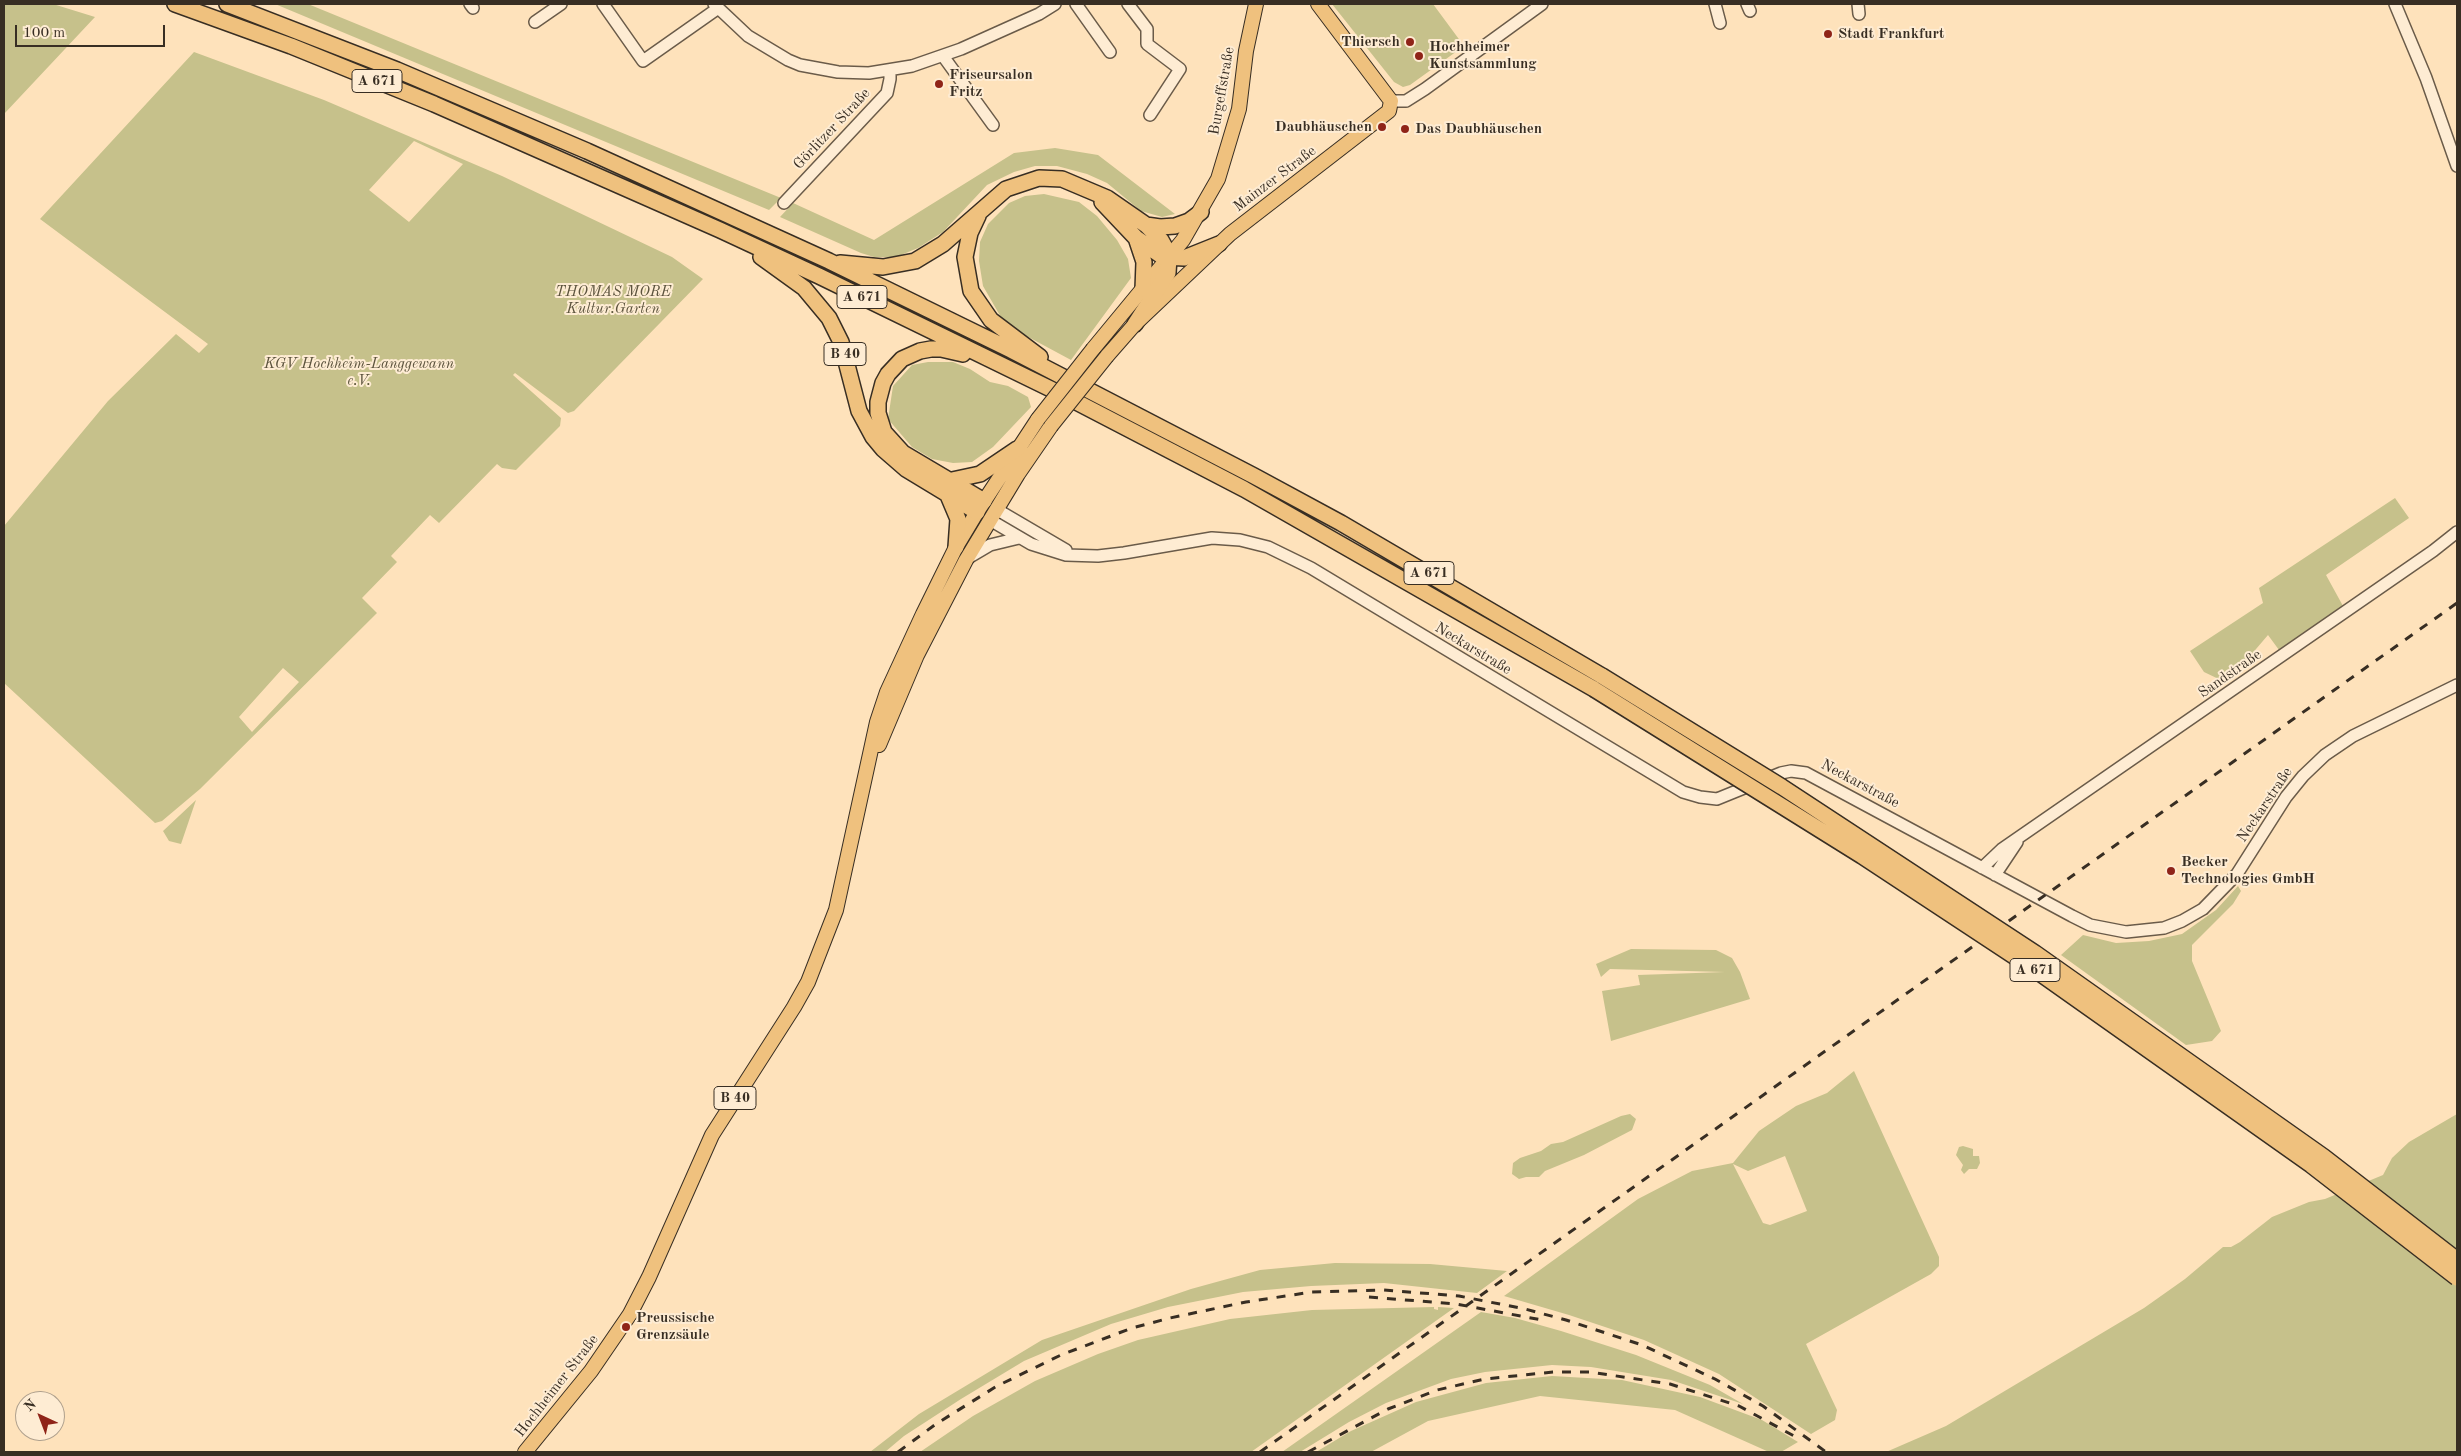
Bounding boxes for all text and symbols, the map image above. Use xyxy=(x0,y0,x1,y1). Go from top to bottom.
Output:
scale bar xyxy=(18,15,168,47)
place label: Stadt Frankfurt xyxy=(1838,25,1944,43)
text: 100 m xyxy=(23,26,65,41)
marker: Stadt Frankfurt xyxy=(1822,28,1834,40)
place label: Thiersch xyxy=(1341,33,1400,51)
marker: Thiersch xyxy=(1404,36,1416,48)
place label: Hochheimer Kunstsammlung xyxy=(1429,38,1537,73)
street label: Burgeffstraße xyxy=(1205,45,1239,137)
marker: Hochheimer Kunstsammlung xyxy=(1413,50,1425,62)
place label: Friseursalon Fritz xyxy=(949,66,1033,101)
road number: A 671 xyxy=(352,70,402,92)
marker: Friseursalon Fritz xyxy=(933,78,945,90)
street label: Görlitzer Straße xyxy=(790,85,874,173)
place label: Daubhäuschen xyxy=(1275,118,1372,136)
place label: Das Daubhäuschen xyxy=(1415,120,1542,138)
marker: Daubhäuschen xyxy=(1376,121,1388,133)
marker: Das Daubhäuschen xyxy=(1399,123,1411,135)
street label: Mainzer Straße xyxy=(1230,142,1320,216)
park label: THOMAS MORE Kultur.Garten xyxy=(555,283,671,318)
road number: A 671 xyxy=(837,286,887,308)
road number: B 40 xyxy=(824,342,866,366)
park label: KGV Hochheim-Langgewann e.V. xyxy=(264,355,454,390)
road number: A 671 xyxy=(1404,562,1454,584)
street label: Neckarstraße xyxy=(1431,619,1515,679)
street label: Sandstraße xyxy=(2195,646,2265,702)
street label: Neckarstraße xyxy=(1818,756,1902,812)
street label: Neckarstraße xyxy=(2233,764,2297,846)
place label: Becker Technologies GmbH xyxy=(2181,853,2315,888)
marker: Becker Technologies GmbH xyxy=(2165,865,2177,877)
road number: A 671 xyxy=(2010,958,2060,982)
road number: B 40 xyxy=(714,1086,756,1110)
place label: Preussische Grenzsäule xyxy=(636,1309,715,1344)
marker: Preussische Grenzsäule xyxy=(620,1321,632,1333)
street label: Hochheimer Straße xyxy=(511,1331,603,1441)
north arrow xyxy=(15,1391,65,1441)
text: N xyxy=(22,1397,39,1415)

